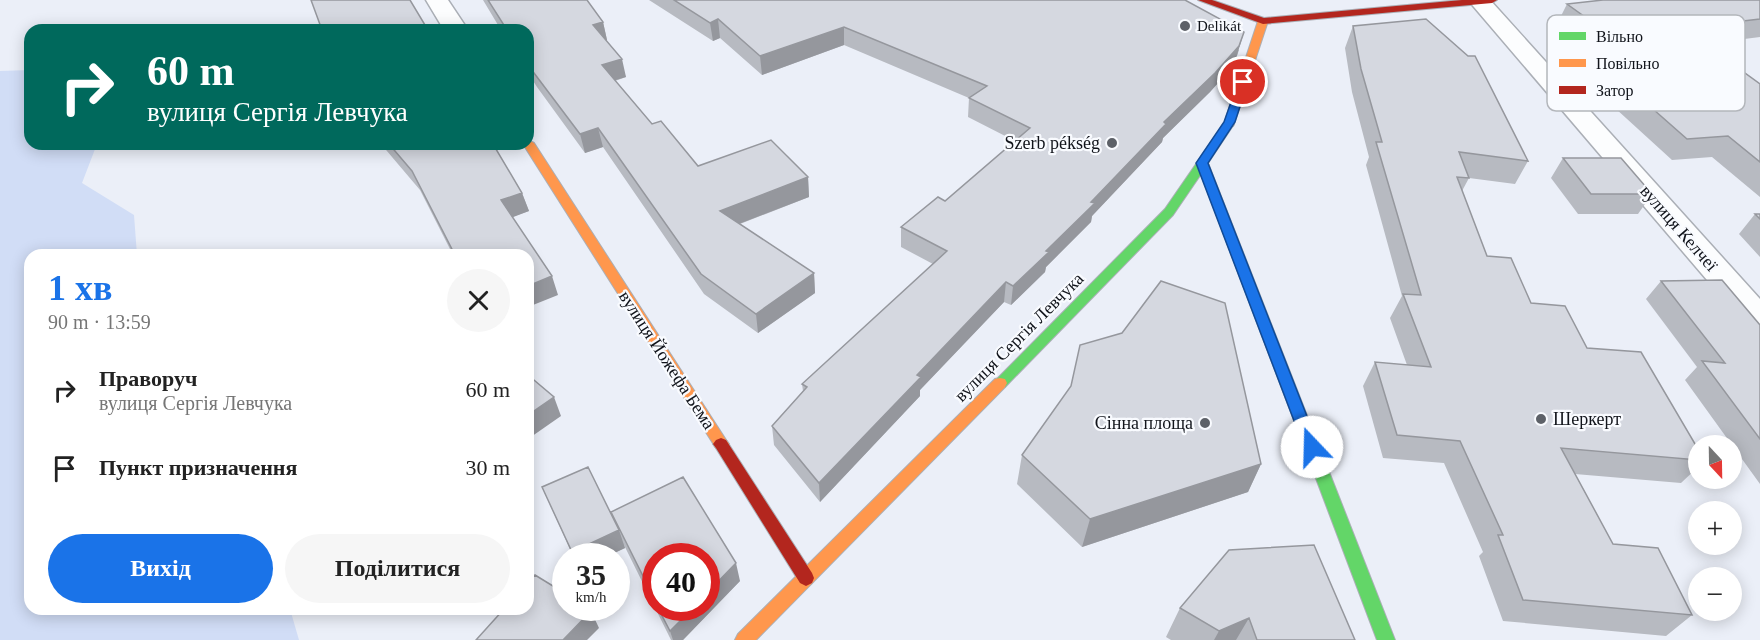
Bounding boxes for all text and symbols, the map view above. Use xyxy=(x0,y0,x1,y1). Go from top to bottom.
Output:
legend xyxy=(1547,15,1745,111)
place label: Delikát xyxy=(1197,18,1242,34)
marker: Delikát xyxy=(1178,19,1192,33)
text: Вільно xyxy=(1596,28,1643,45)
icon: right xyxy=(48,48,126,126)
text: 60 m xyxy=(147,48,235,94)
text: Повільно xyxy=(1596,55,1659,72)
pin xyxy=(1217,56,1268,107)
icon: arrive xyxy=(1226,65,1259,98)
text: Затор xyxy=(1596,82,1633,100)
text: вулиця Сергія Левчука xyxy=(147,97,408,127)
place label: Szerb pékség xyxy=(1005,133,1100,153)
marker: Szerb pékség xyxy=(1105,136,1119,150)
street label: вулиця Келчеї xyxy=(1636,181,1722,275)
text: 1 хв xyxy=(48,268,112,308)
street label: вулиця Сергія Левчука xyxy=(950,268,1088,406)
button: close xyxy=(447,269,510,332)
street label: вулиця Йожефа Бема xyxy=(615,287,719,433)
text: 90 m · 13:59 xyxy=(48,311,151,333)
text: Праворуч xyxy=(99,366,197,391)
icon: right xyxy=(48,374,81,407)
text: 60 m xyxy=(465,377,510,402)
text: вулиця Сергія Левчука xyxy=(99,392,292,414)
place label: Шеркерт xyxy=(1553,409,1621,429)
marker: Шеркерт xyxy=(1534,412,1548,426)
place label: Сінна площа xyxy=(1095,413,1193,433)
position arrow xyxy=(1280,415,1344,479)
marker: Сінна площа xyxy=(1198,416,1212,430)
north arrow xyxy=(1688,435,1742,489)
map controls xyxy=(1688,435,1742,621)
icon: arrive xyxy=(48,452,81,485)
text: Пункт призначення xyxy=(99,455,297,480)
text: 30 m xyxy=(465,455,510,480)
button: + xyxy=(1688,501,1742,555)
button: Вихід xyxy=(48,534,273,603)
button: Поділитися xyxy=(285,534,510,603)
speed limit sign: 40 xyxy=(642,543,720,621)
text: 35 xyxy=(576,558,606,591)
button: − xyxy=(1688,567,1742,621)
text: km/h xyxy=(576,589,606,605)

